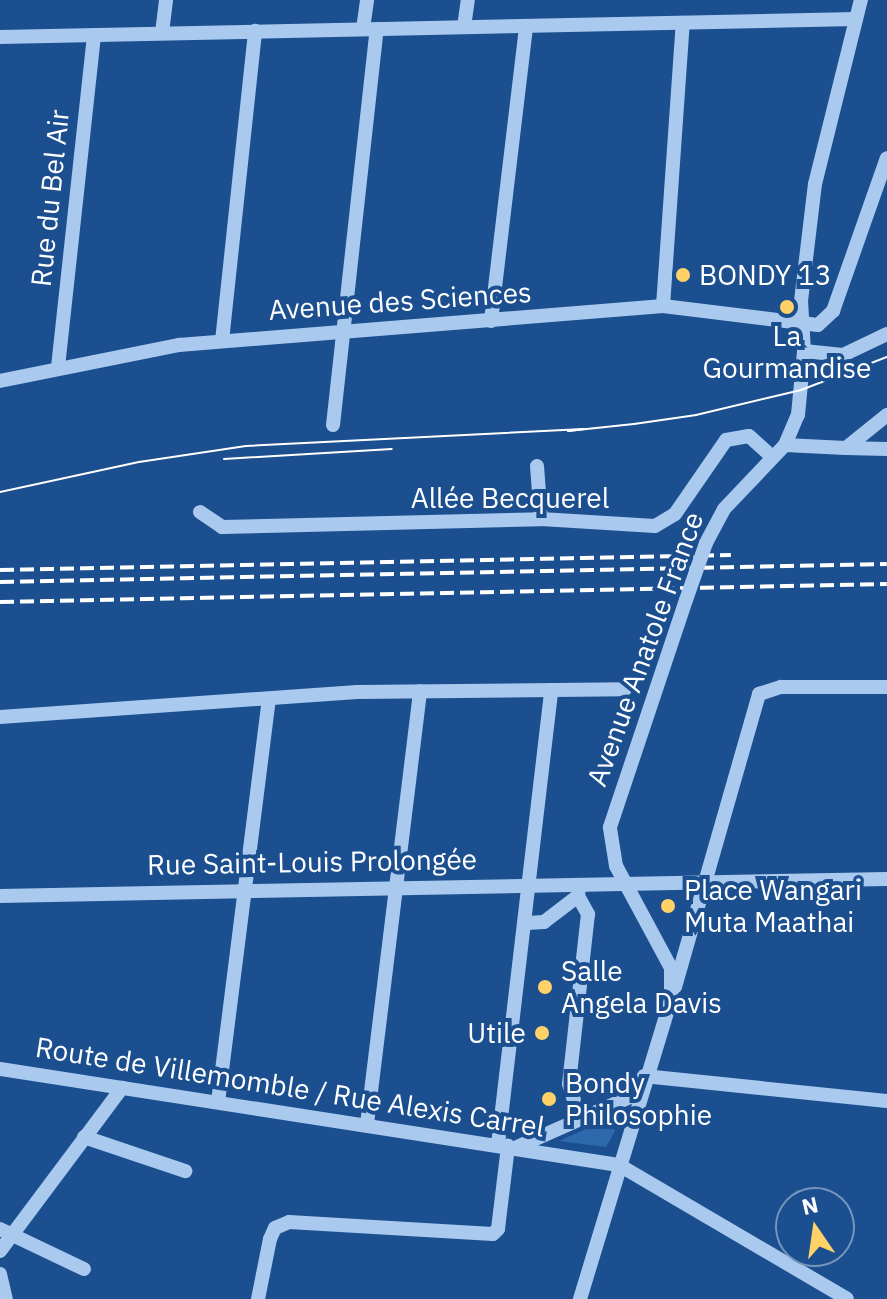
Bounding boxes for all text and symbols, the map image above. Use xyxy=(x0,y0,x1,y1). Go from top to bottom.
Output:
street label: Rue du Bel Air xyxy=(24,108,76,288)
place label: BONDY 13 xyxy=(699,258,832,292)
marker: BONDY 13 xyxy=(674,266,692,284)
street label: Avenue des Sciences xyxy=(267,275,533,327)
marker: La Gourmandise xyxy=(778,298,796,316)
place label: La Gourmandise xyxy=(703,319,871,385)
street label: Allée Becquerel xyxy=(411,481,609,515)
street label: Avenue Anatole France xyxy=(580,507,710,791)
street label: Rue Saint-Louis Prolongée xyxy=(147,842,477,882)
place label: Place Wangari Muta Maathai xyxy=(684,873,862,939)
marker: Place Wangari Muta Maathai xyxy=(659,897,677,915)
place label: Salle Angela Davis xyxy=(561,954,722,1020)
marker: Salle Angela Davis xyxy=(536,978,554,996)
place label: Utile xyxy=(467,1016,526,1050)
marker: Utile xyxy=(533,1024,551,1042)
street label: Route de Villemomble / Rue Alexis Carrel xyxy=(33,1030,547,1144)
place label: Bondy Philosophie xyxy=(565,1066,712,1132)
marker: Bondy Philosophie xyxy=(540,1090,558,1108)
north arrow xyxy=(775,1187,855,1267)
text: N xyxy=(799,1189,821,1221)

